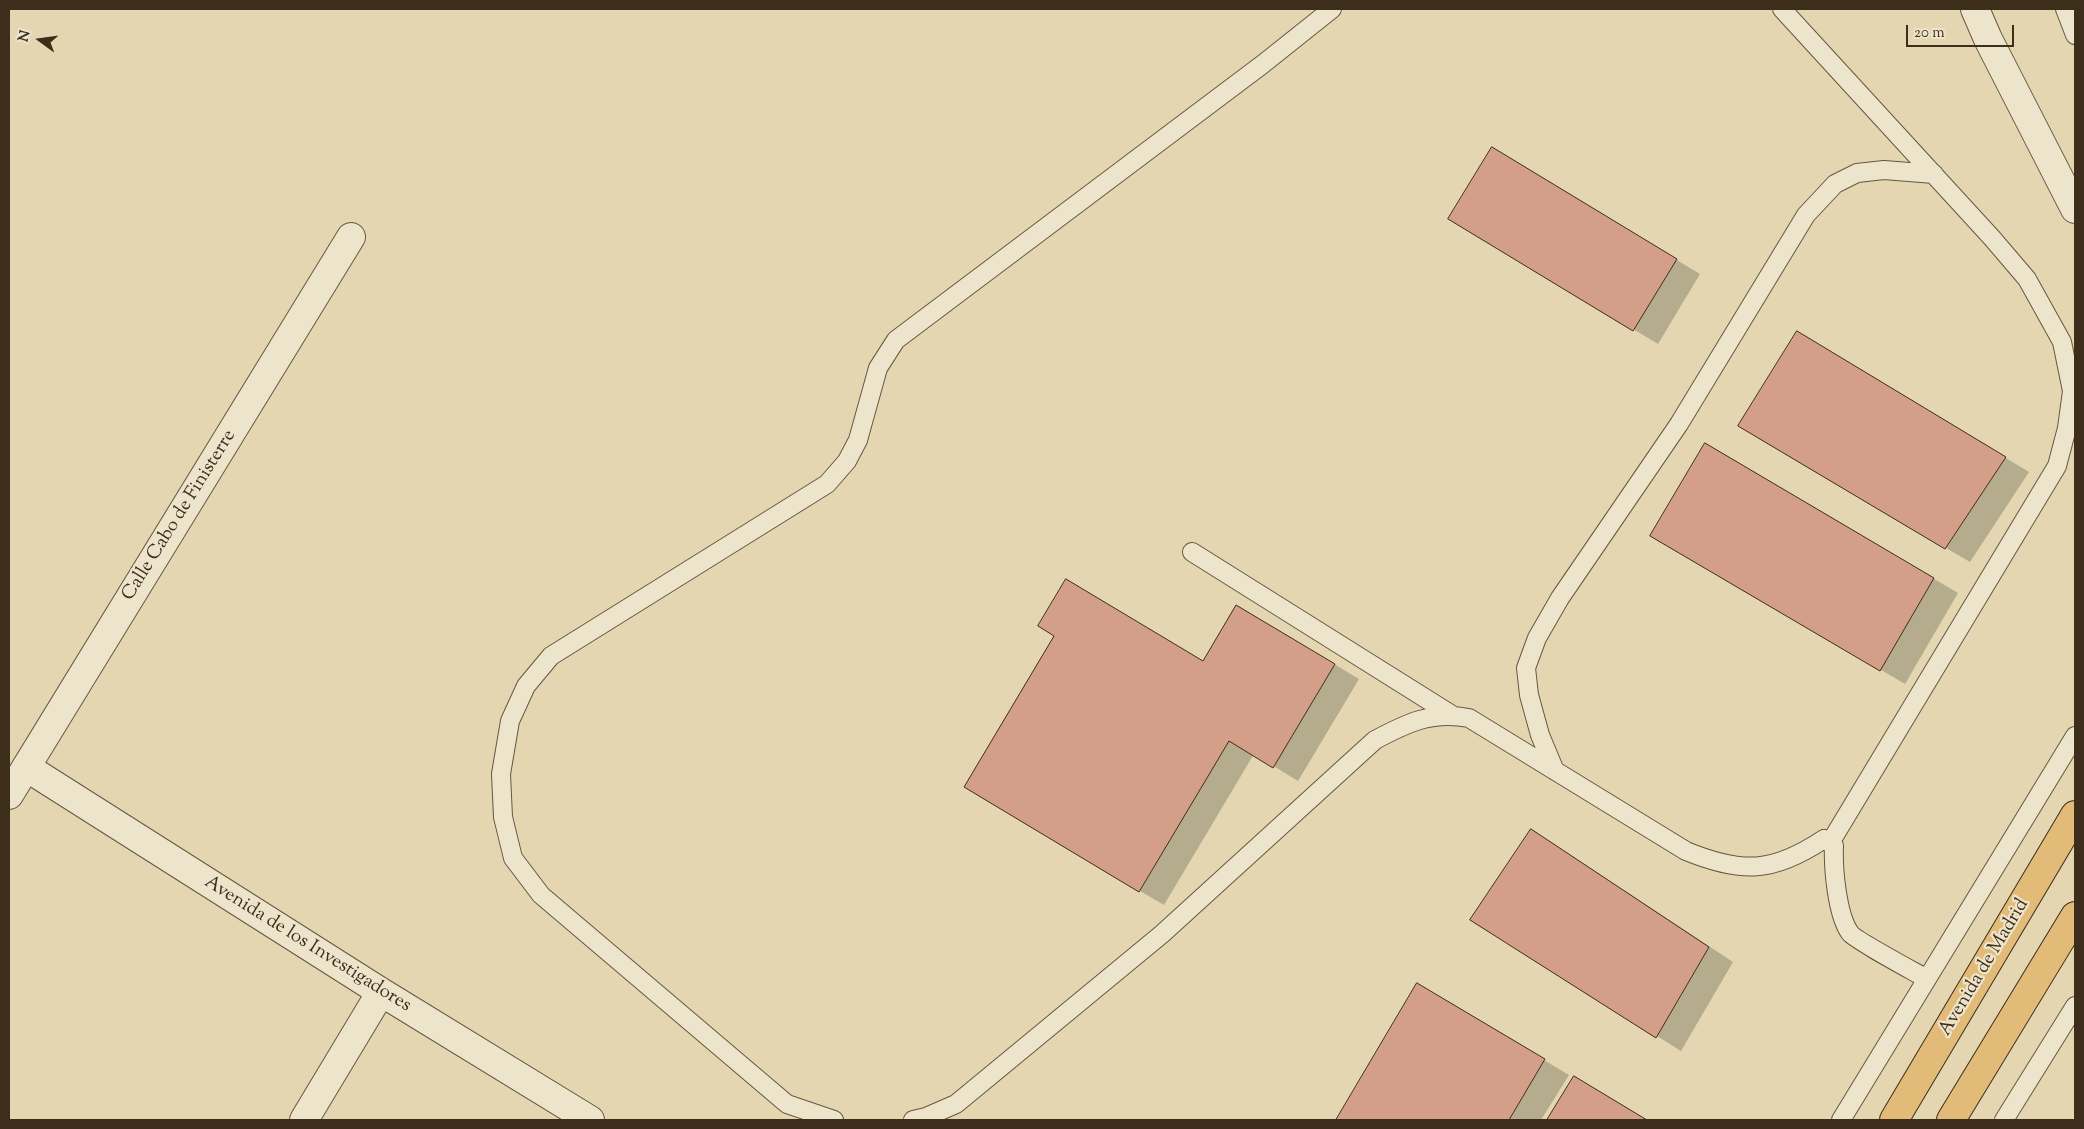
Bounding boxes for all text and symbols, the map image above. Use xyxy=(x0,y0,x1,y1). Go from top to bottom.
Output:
north arrow xyxy=(15,15,65,65)
scale bar xyxy=(1909,15,2016,47)
text: 20 m xyxy=(1914,23,1945,44)
text: N xyxy=(14,29,37,44)
street label: Calle Cabo de Finisterre xyxy=(118,426,242,606)
street label: Avenida de los Investigadores xyxy=(199,872,415,1018)
street label: Avenida de Madrid xyxy=(1935,895,2035,1041)

